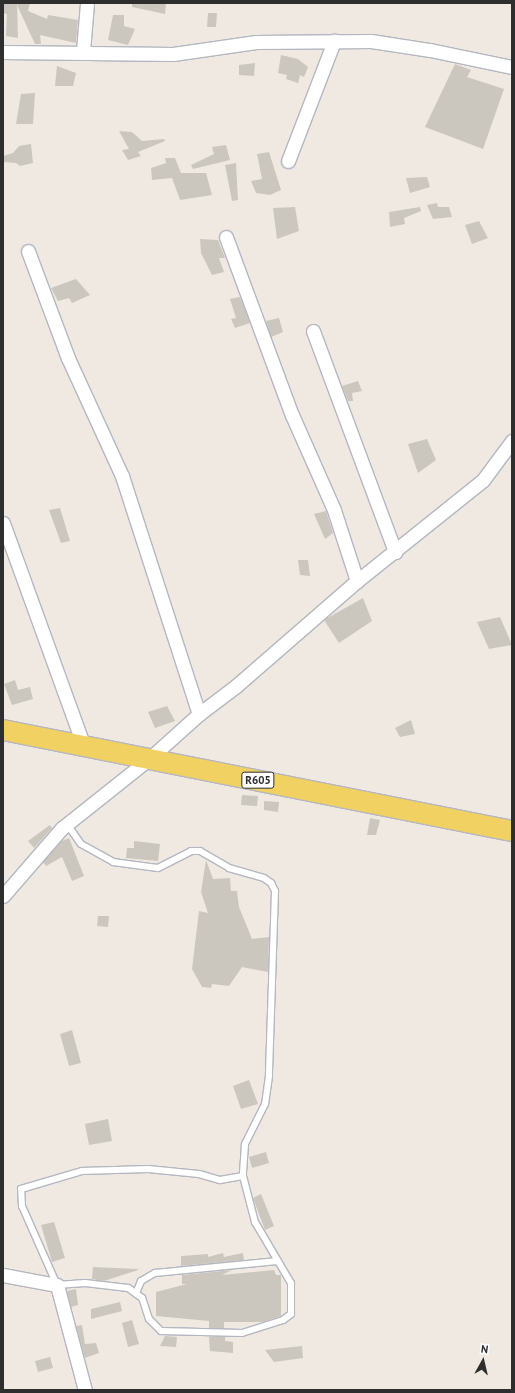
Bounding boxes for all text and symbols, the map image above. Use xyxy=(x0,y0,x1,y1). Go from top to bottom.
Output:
road number: R605 xyxy=(241,771,275,789)
north arrow xyxy=(463,1341,503,1381)
text: N xyxy=(480,1342,489,1357)

